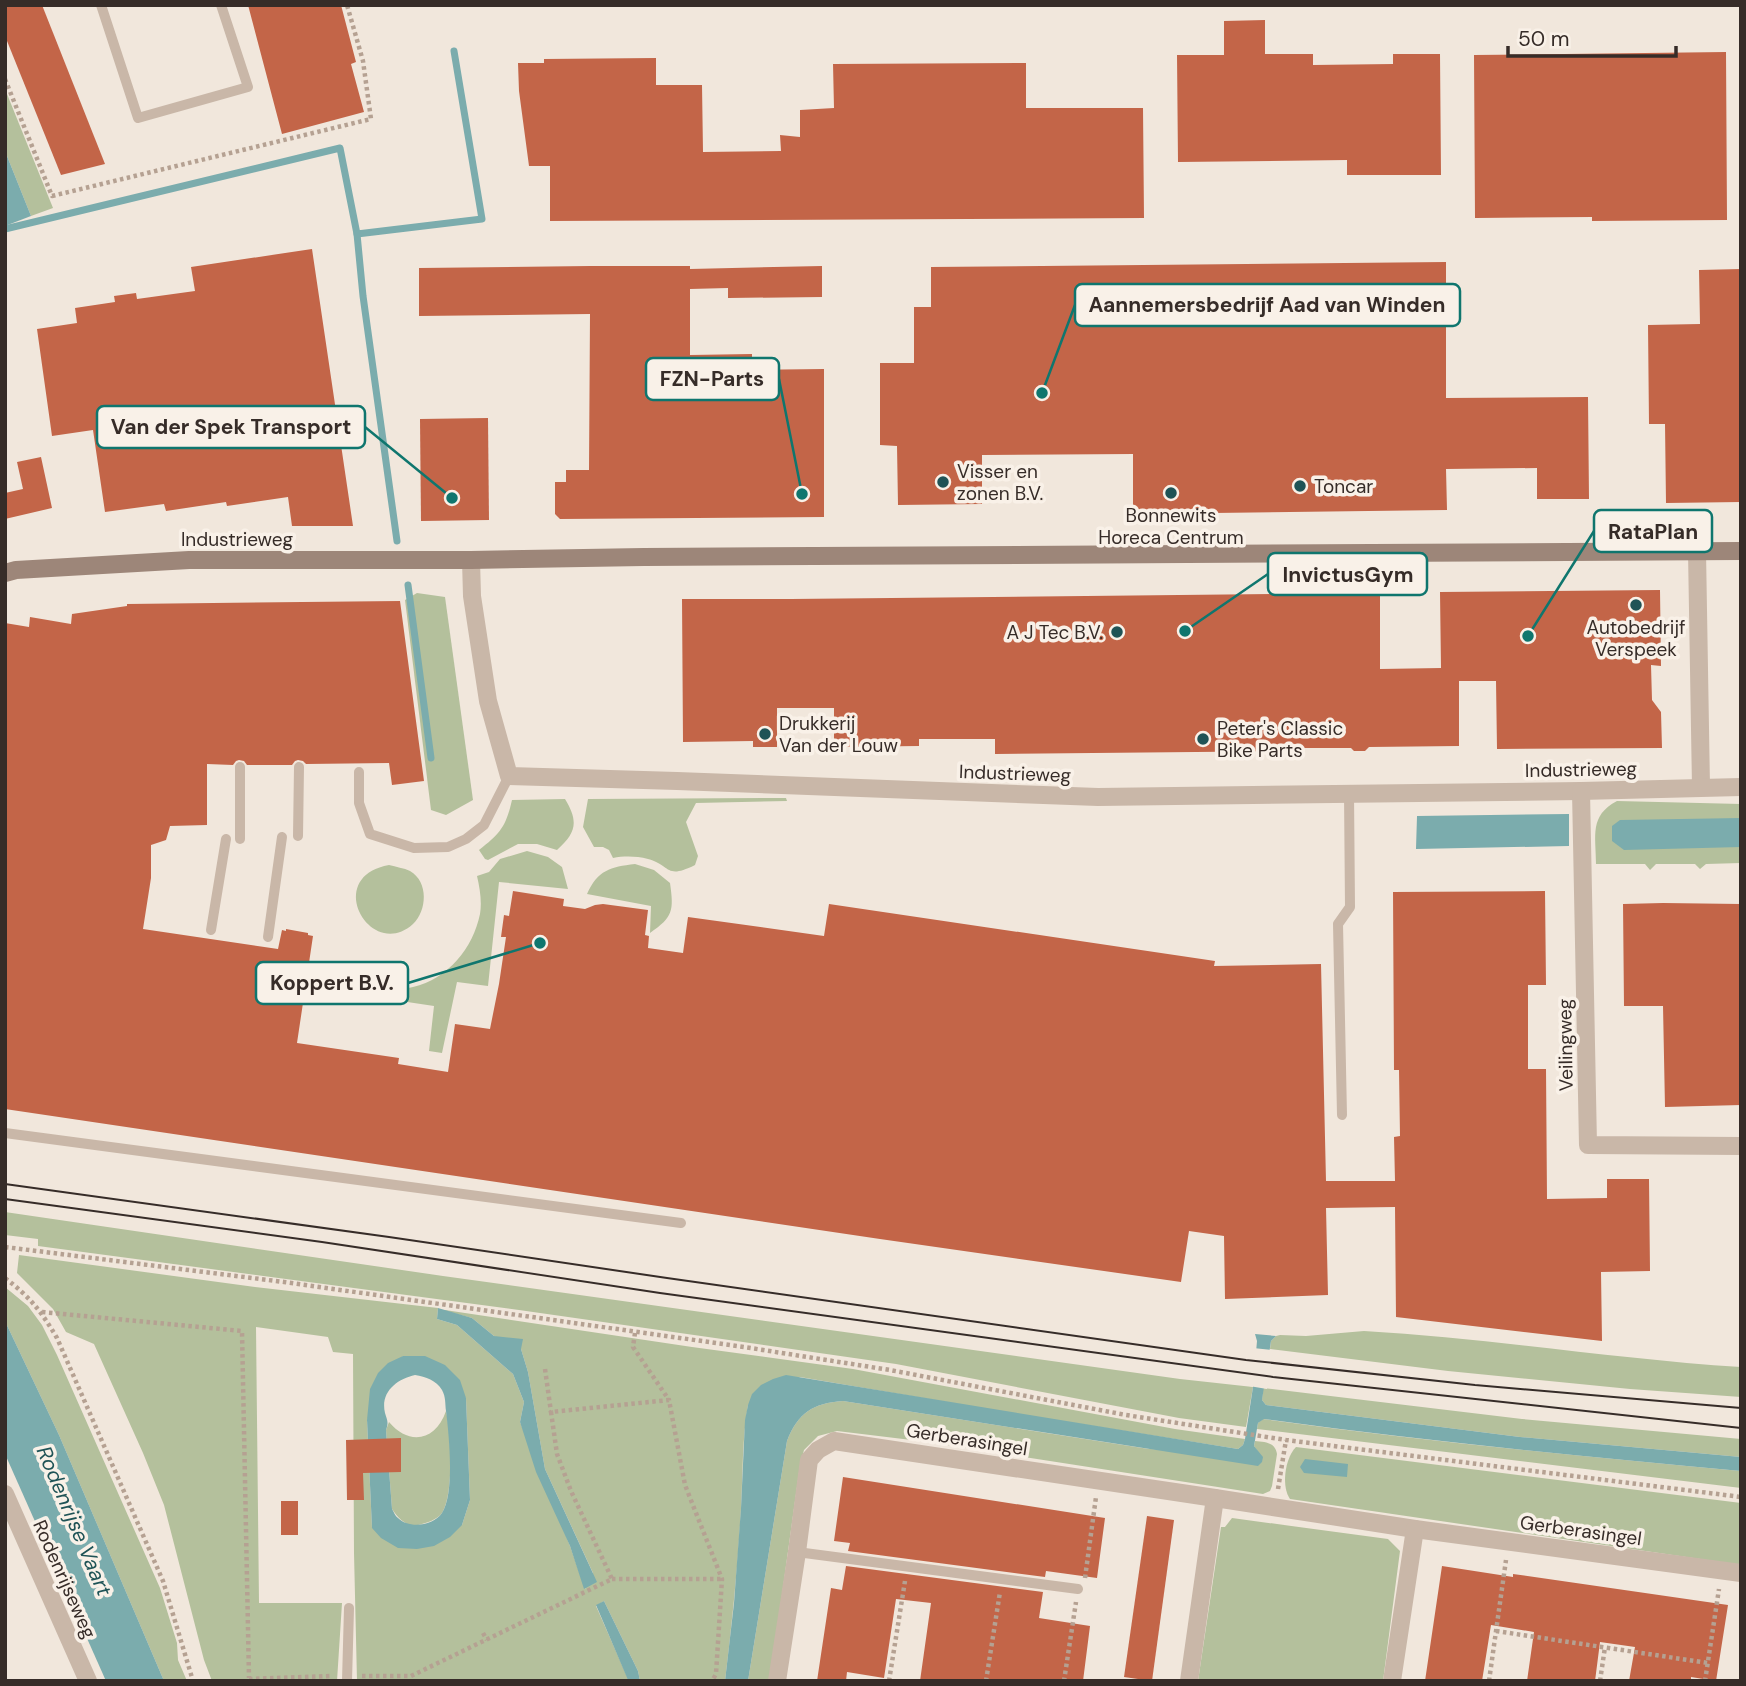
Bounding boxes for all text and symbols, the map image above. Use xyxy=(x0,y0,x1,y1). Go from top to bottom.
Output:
scale bar xyxy=(1508,14,1676,58)
text: 50 m xyxy=(1518,25,1569,53)
callout: Aannemersbedrijf Aad van Winden xyxy=(1075,284,1460,326)
text: Aannemersbedrijf Aad van Winden xyxy=(1089,291,1445,319)
callout: FZN-Parts xyxy=(646,358,779,400)
text: FZN-Parts xyxy=(660,365,764,393)
callout: Van der Spek Transport xyxy=(97,406,365,448)
text: Van der Spek Transport xyxy=(111,413,351,441)
place label: Visser en zonen B.V. xyxy=(957,459,1043,506)
marker: Visser en zonen B.V. xyxy=(935,474,951,490)
place label: Toncar xyxy=(1314,474,1373,499)
marker: Toncar xyxy=(1292,478,1308,494)
marker: Bonnewits Horeca Centrum xyxy=(1163,485,1179,501)
place label: Bonnewits Horeca Centrum xyxy=(1098,503,1244,550)
callout: RataPlan xyxy=(1594,510,1712,552)
text: RataPlan xyxy=(1608,518,1698,546)
street label: Industrieweg xyxy=(181,527,293,552)
callout: InvictusGym xyxy=(1268,553,1427,595)
text: InvictusGym xyxy=(1283,561,1413,589)
marker: Autobedrijf Verspeek xyxy=(1628,597,1644,613)
place label: Autobedrijf Verspeek xyxy=(1586,615,1686,662)
place label: A J Tec B.V. xyxy=(1006,620,1103,645)
marker: A J Tec B.V. xyxy=(1109,624,1125,640)
place label: Drukkerij Van der Louw xyxy=(779,711,899,758)
place label: Peter's Classic Bike Parts xyxy=(1217,716,1343,763)
marker: Drukkerij Van der Louw xyxy=(757,726,773,742)
marker: Peter's Classic Bike Parts xyxy=(1195,731,1211,747)
street label: Industrieweg xyxy=(1525,756,1638,783)
street label: Industrieweg xyxy=(958,759,1072,788)
callout: Koppert B.V. xyxy=(256,962,408,1004)
text: Koppert B.V. xyxy=(270,969,394,997)
street label: Veilingweg xyxy=(1552,998,1579,1092)
street label: Gerberasingel xyxy=(904,1418,1029,1461)
water label: Rodenrijse Vaart xyxy=(30,1442,119,1601)
street label: Gerberasingel xyxy=(1519,1510,1643,1551)
street label: Rodenrijseweg xyxy=(27,1516,102,1643)

